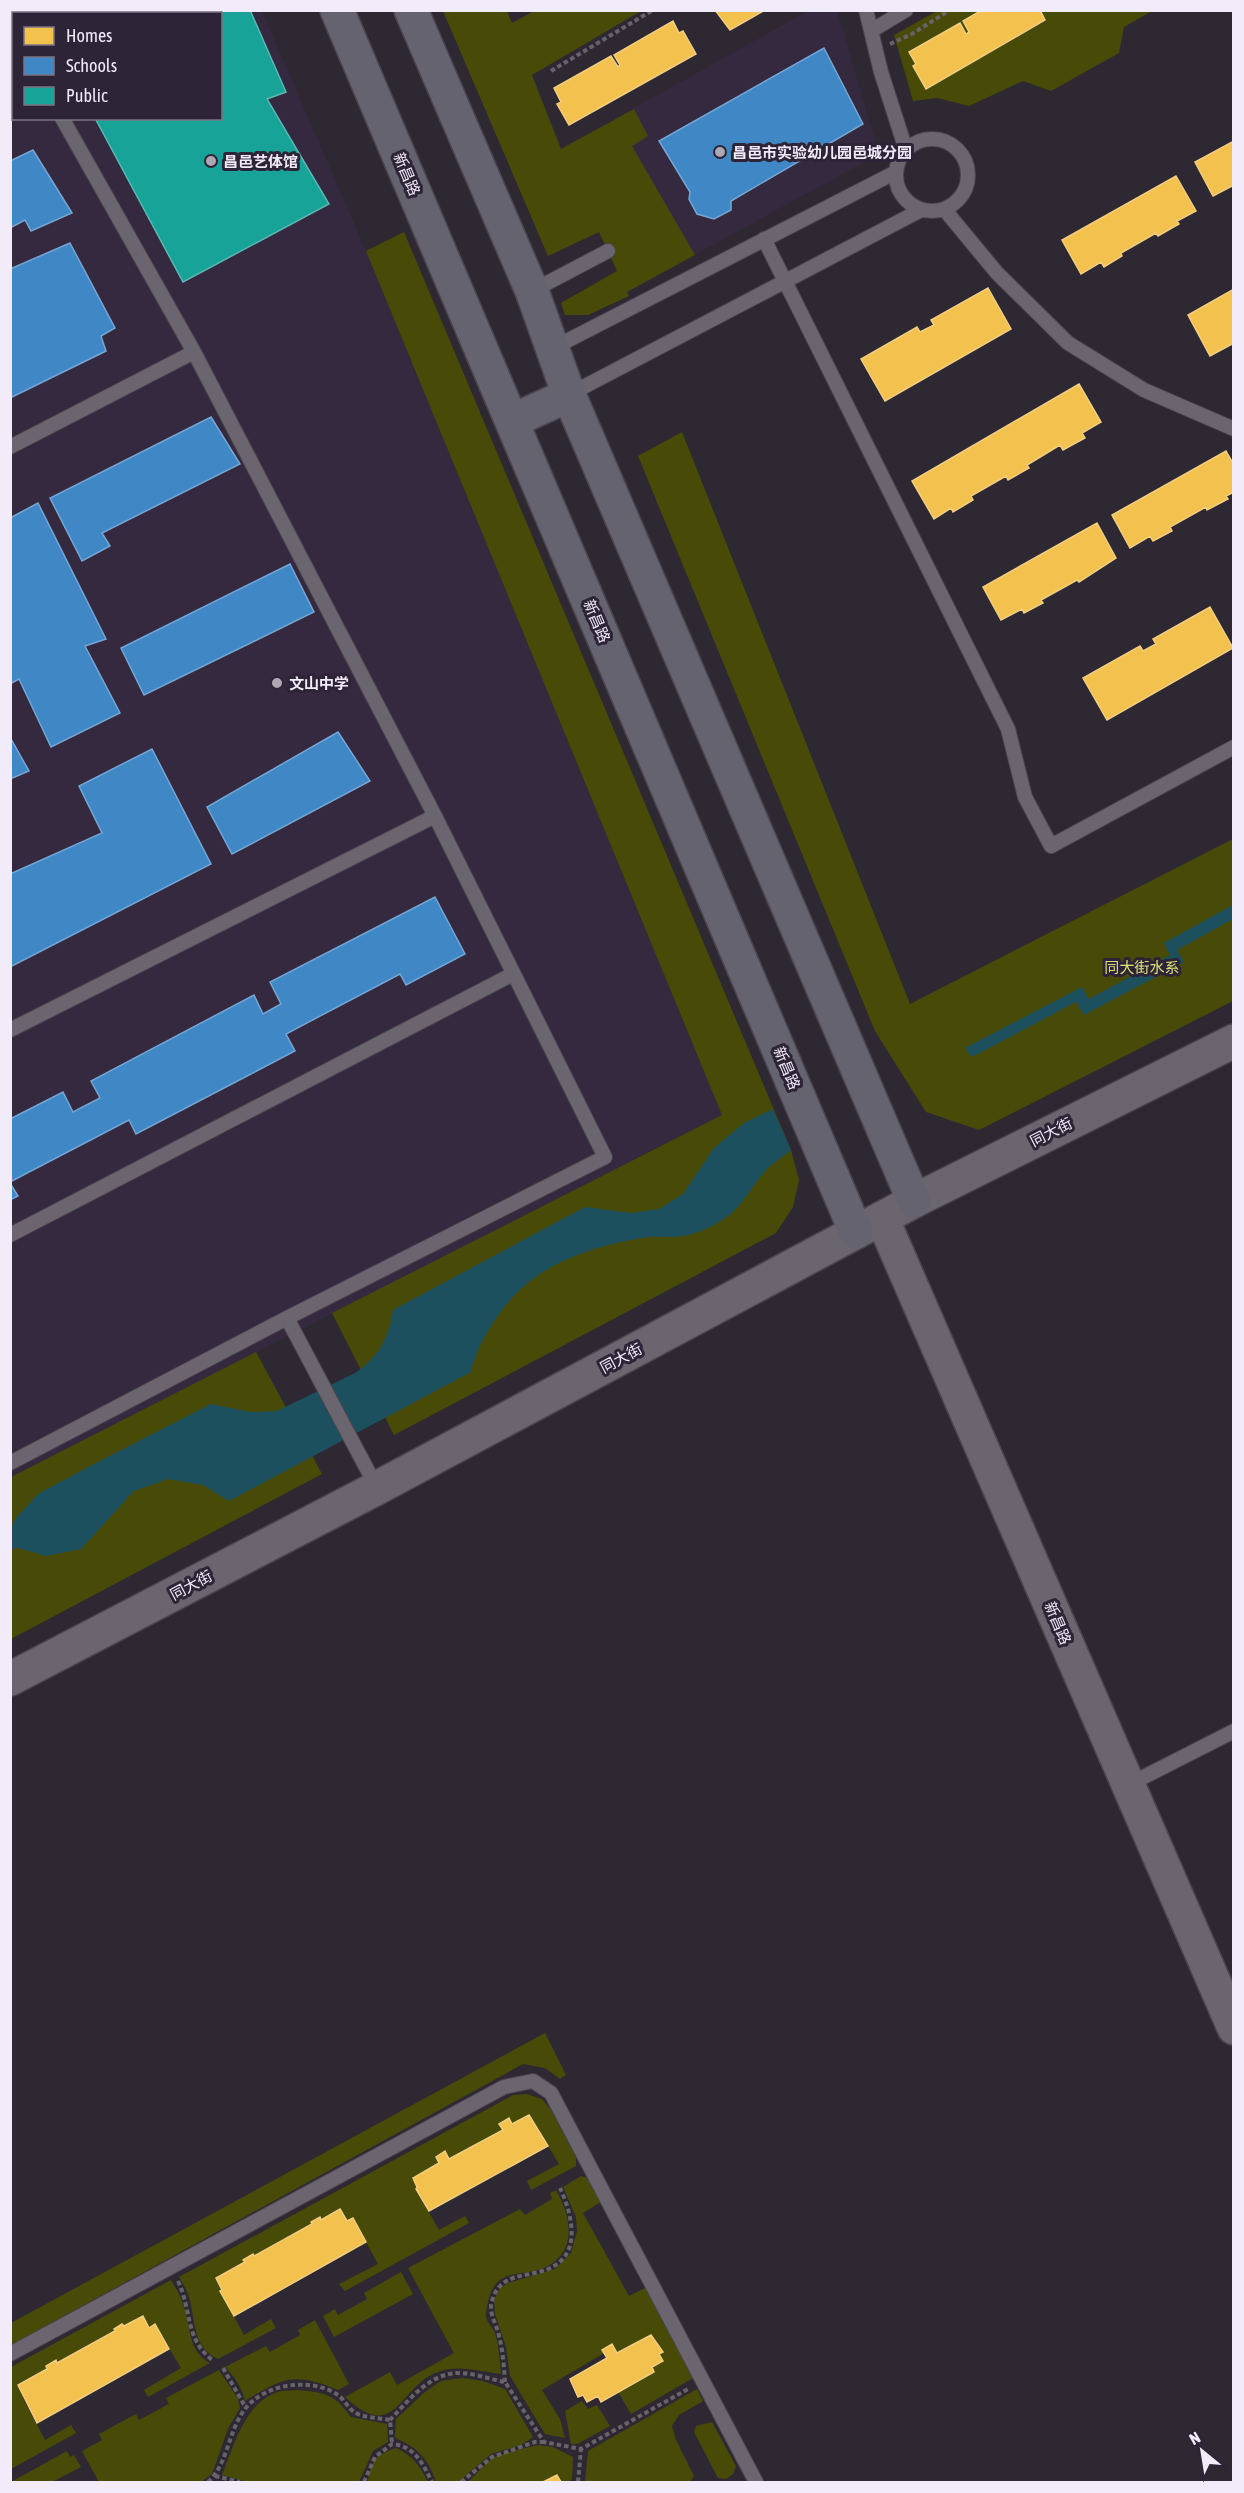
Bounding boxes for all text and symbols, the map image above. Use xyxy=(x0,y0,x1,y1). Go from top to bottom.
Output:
legend xyxy=(12,12,222,120)
text: Homes xyxy=(66,25,112,46)
text: Schools xyxy=(66,55,117,76)
text: Public xyxy=(66,85,108,106)
place label: 昌邑市实验幼儿园邑城分园 xyxy=(732,144,912,161)
marker: 昌邑市实验幼儿园邑城分园 xyxy=(713,145,727,159)
street label: 新昌路 xyxy=(390,150,424,198)
place label: 昌邑艺体馆 xyxy=(223,153,298,170)
marker: 昌邑艺体馆 xyxy=(204,154,218,168)
street label: 新昌路 xyxy=(580,597,614,645)
place label: 文山中学 xyxy=(289,675,349,692)
marker: 文山中学 xyxy=(270,676,284,690)
park label: 同大街水系 xyxy=(1104,959,1180,976)
street label: 新昌路 xyxy=(770,1044,804,1092)
street label: 同大街 xyxy=(1027,1114,1075,1150)
street label: 同大街 xyxy=(597,1340,645,1376)
street label: 同大街 xyxy=(167,1567,215,1603)
street label: 新昌路 xyxy=(1041,1599,1075,1647)
north arrow xyxy=(1172,2421,1232,2481)
text: N xyxy=(1186,2428,1203,2448)

